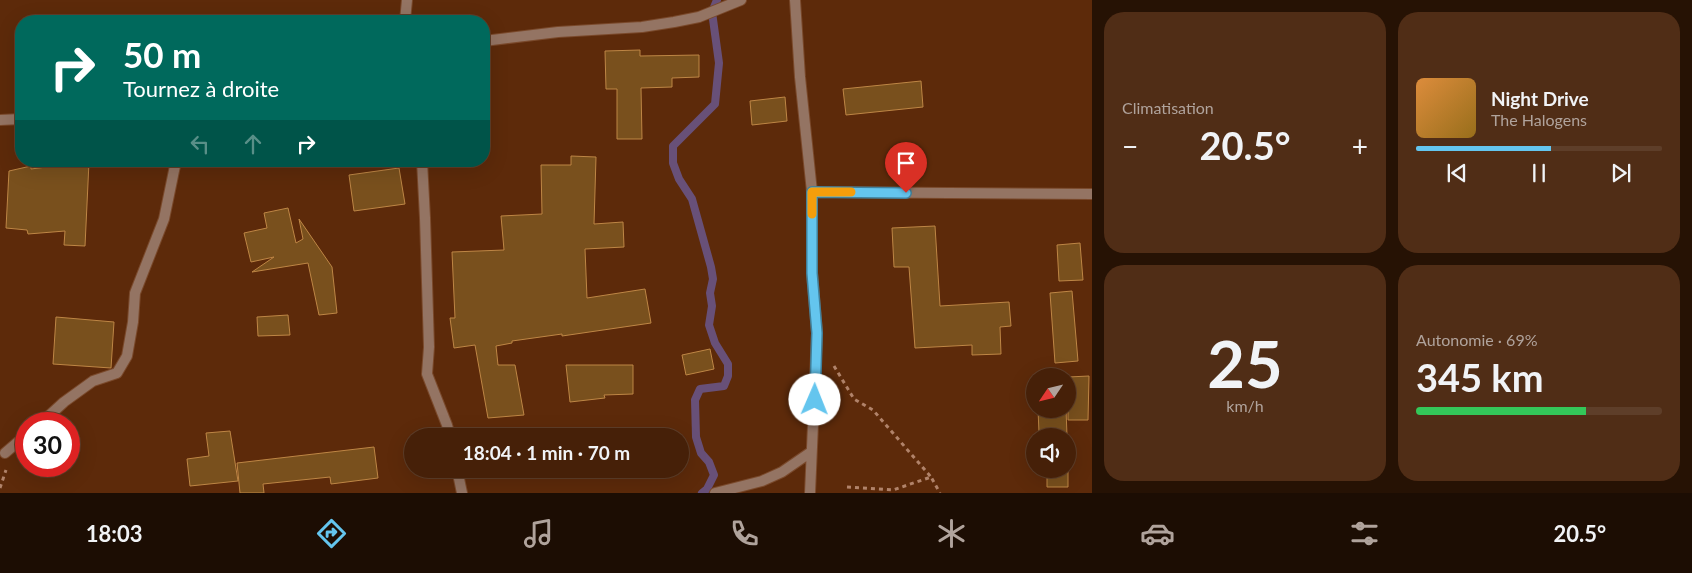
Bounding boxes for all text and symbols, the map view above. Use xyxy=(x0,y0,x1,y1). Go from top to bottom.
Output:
text: 50 m xyxy=(123,33,201,75)
icon: right xyxy=(40,35,105,100)
text: Tournez à droite xyxy=(123,75,279,102)
text: Night Drive xyxy=(1491,87,1589,110)
text: Climatisation xyxy=(1122,98,1214,117)
text: The Halogens xyxy=(1491,110,1587,129)
text: 20.5° xyxy=(1200,122,1290,168)
text: − xyxy=(1122,129,1138,163)
text: + xyxy=(1352,129,1368,163)
icon: left xyxy=(186,130,214,158)
icon: ahead xyxy=(239,130,267,158)
icon: right xyxy=(292,130,320,158)
pin xyxy=(885,142,927,193)
icon: arrive xyxy=(892,149,920,177)
icon: previous xyxy=(1443,159,1471,187)
icon: pause xyxy=(1525,159,1553,187)
icon: next xyxy=(1607,159,1635,187)
text: 25 xyxy=(1207,324,1283,402)
text: Autonomie · 69% xyxy=(1416,330,1538,349)
text: 345 km xyxy=(1416,354,1544,400)
north arrow xyxy=(1026,368,1076,418)
map controls xyxy=(1026,368,1076,478)
position arrow xyxy=(788,373,840,425)
text: km/h xyxy=(1226,396,1264,415)
speed limit sign: 30 xyxy=(15,412,80,477)
button: sound xyxy=(1026,428,1076,478)
text: 18:04 · 1 min · 70 m xyxy=(463,441,630,464)
icon: directions xyxy=(314,516,349,551)
icon: music xyxy=(521,516,556,551)
icon: phone xyxy=(727,516,762,551)
icon: climate xyxy=(934,516,969,551)
icon: car xyxy=(1140,516,1175,551)
icon: filters xyxy=(1347,516,1382,551)
text: 18:03 xyxy=(86,520,143,547)
text: 20.5° xyxy=(1554,520,1606,547)

